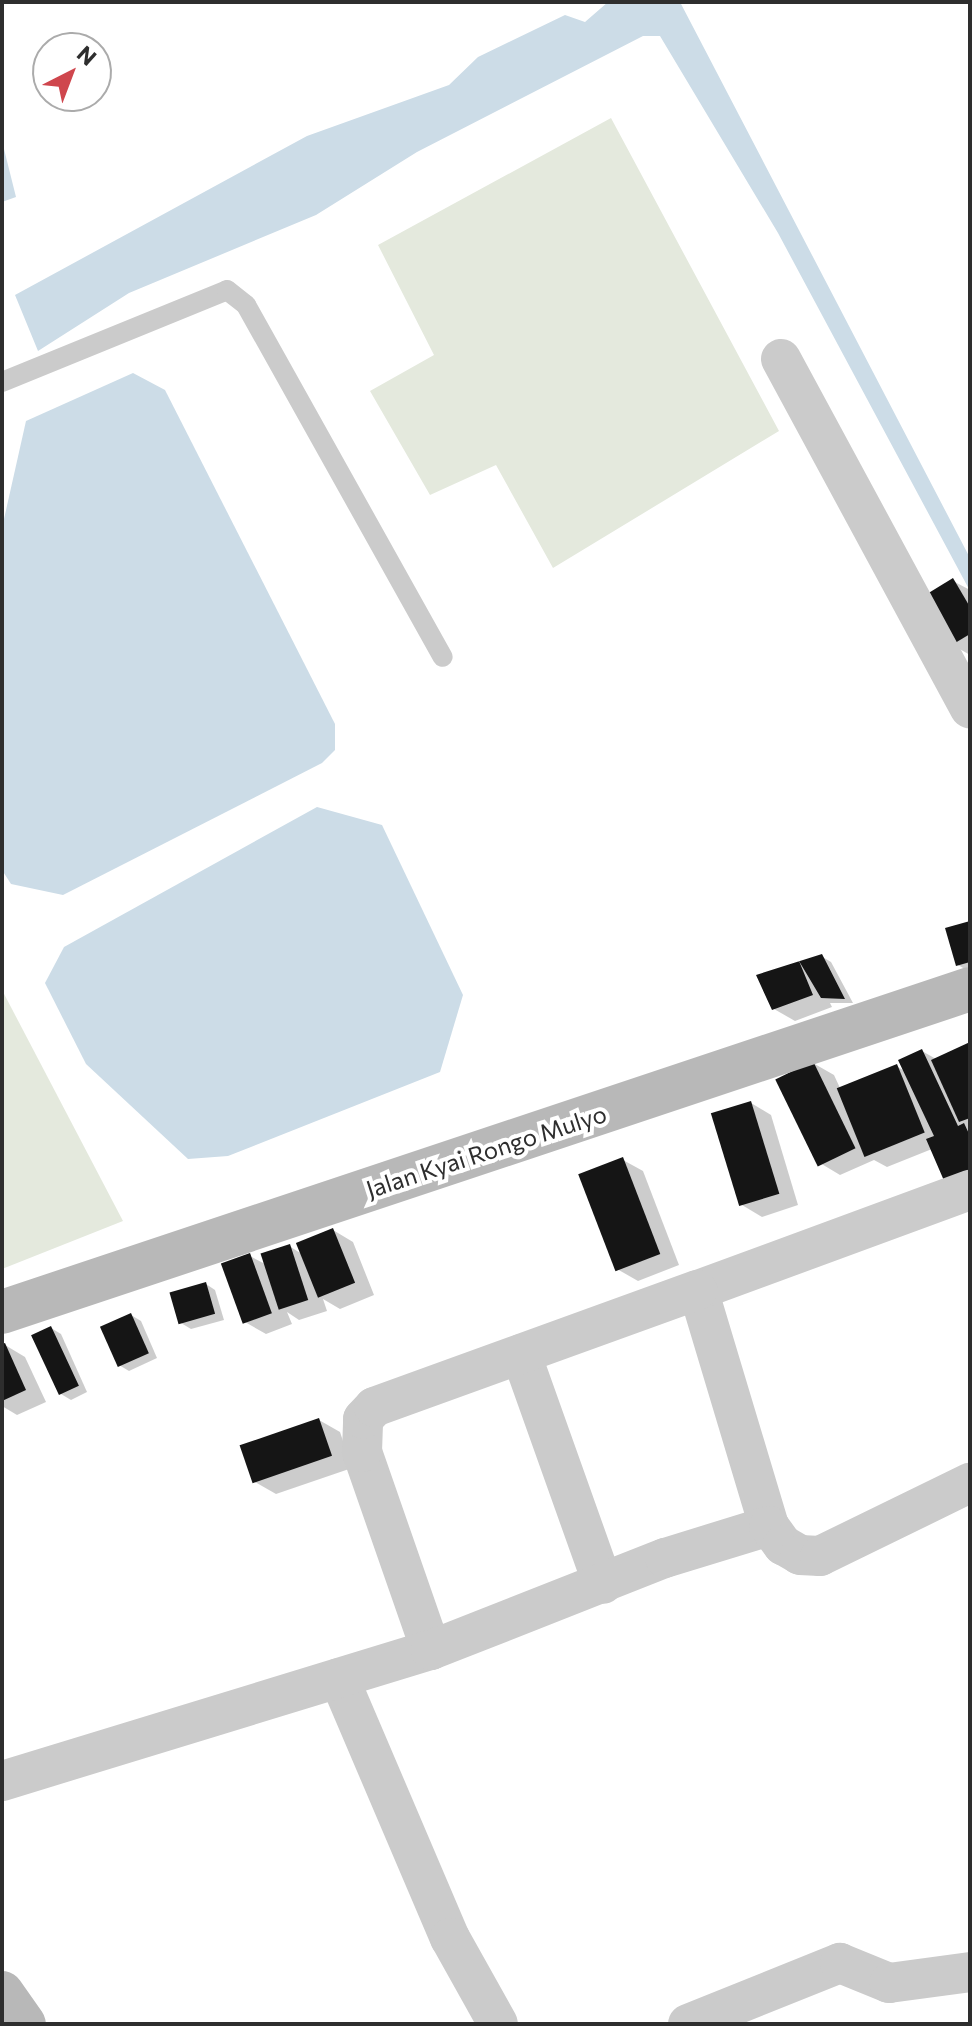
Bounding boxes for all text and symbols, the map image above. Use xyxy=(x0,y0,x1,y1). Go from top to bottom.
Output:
north arrow xyxy=(32,32,112,112)
text: N xyxy=(72,40,102,71)
street label: Jalan Kyai Rongo Mulyo xyxy=(362,1098,610,1204)

